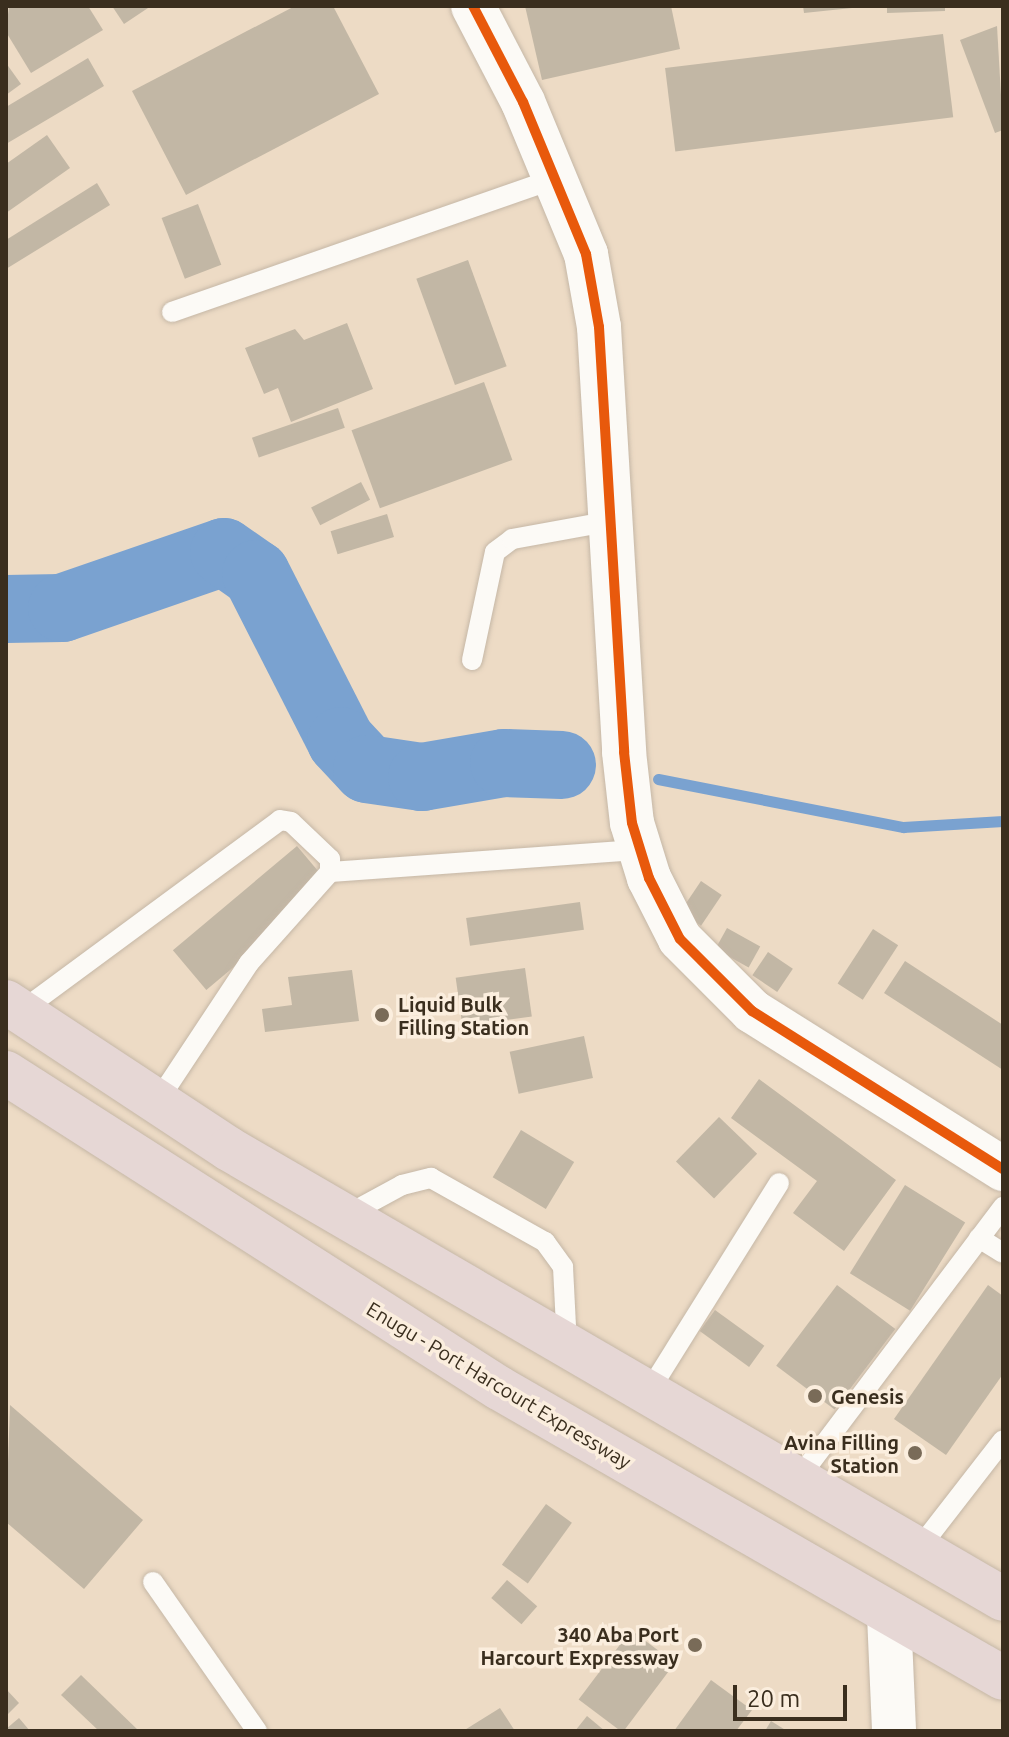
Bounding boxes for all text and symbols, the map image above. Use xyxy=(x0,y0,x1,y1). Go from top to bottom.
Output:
place label: Liquid Bulk Filling Station xyxy=(398,992,529,1039)
marker: Liquid Bulk Filling Station xyxy=(373,1006,391,1024)
street label: Enugu - Port Harcourt Expressway xyxy=(362,1296,636,1474)
place label: Genesis xyxy=(831,1384,904,1408)
marker: Genesis xyxy=(806,1387,824,1405)
place label: Avina Filling Station xyxy=(784,1430,899,1477)
marker: Avina Filling Station xyxy=(906,1444,924,1462)
place label: 340 Aba Port Harcourt Expressway xyxy=(481,1622,679,1669)
marker: 340 Aba Port Harcourt Expressway xyxy=(686,1636,704,1654)
scale bar xyxy=(737,1669,851,1719)
text: 20 m xyxy=(747,1685,800,1712)

